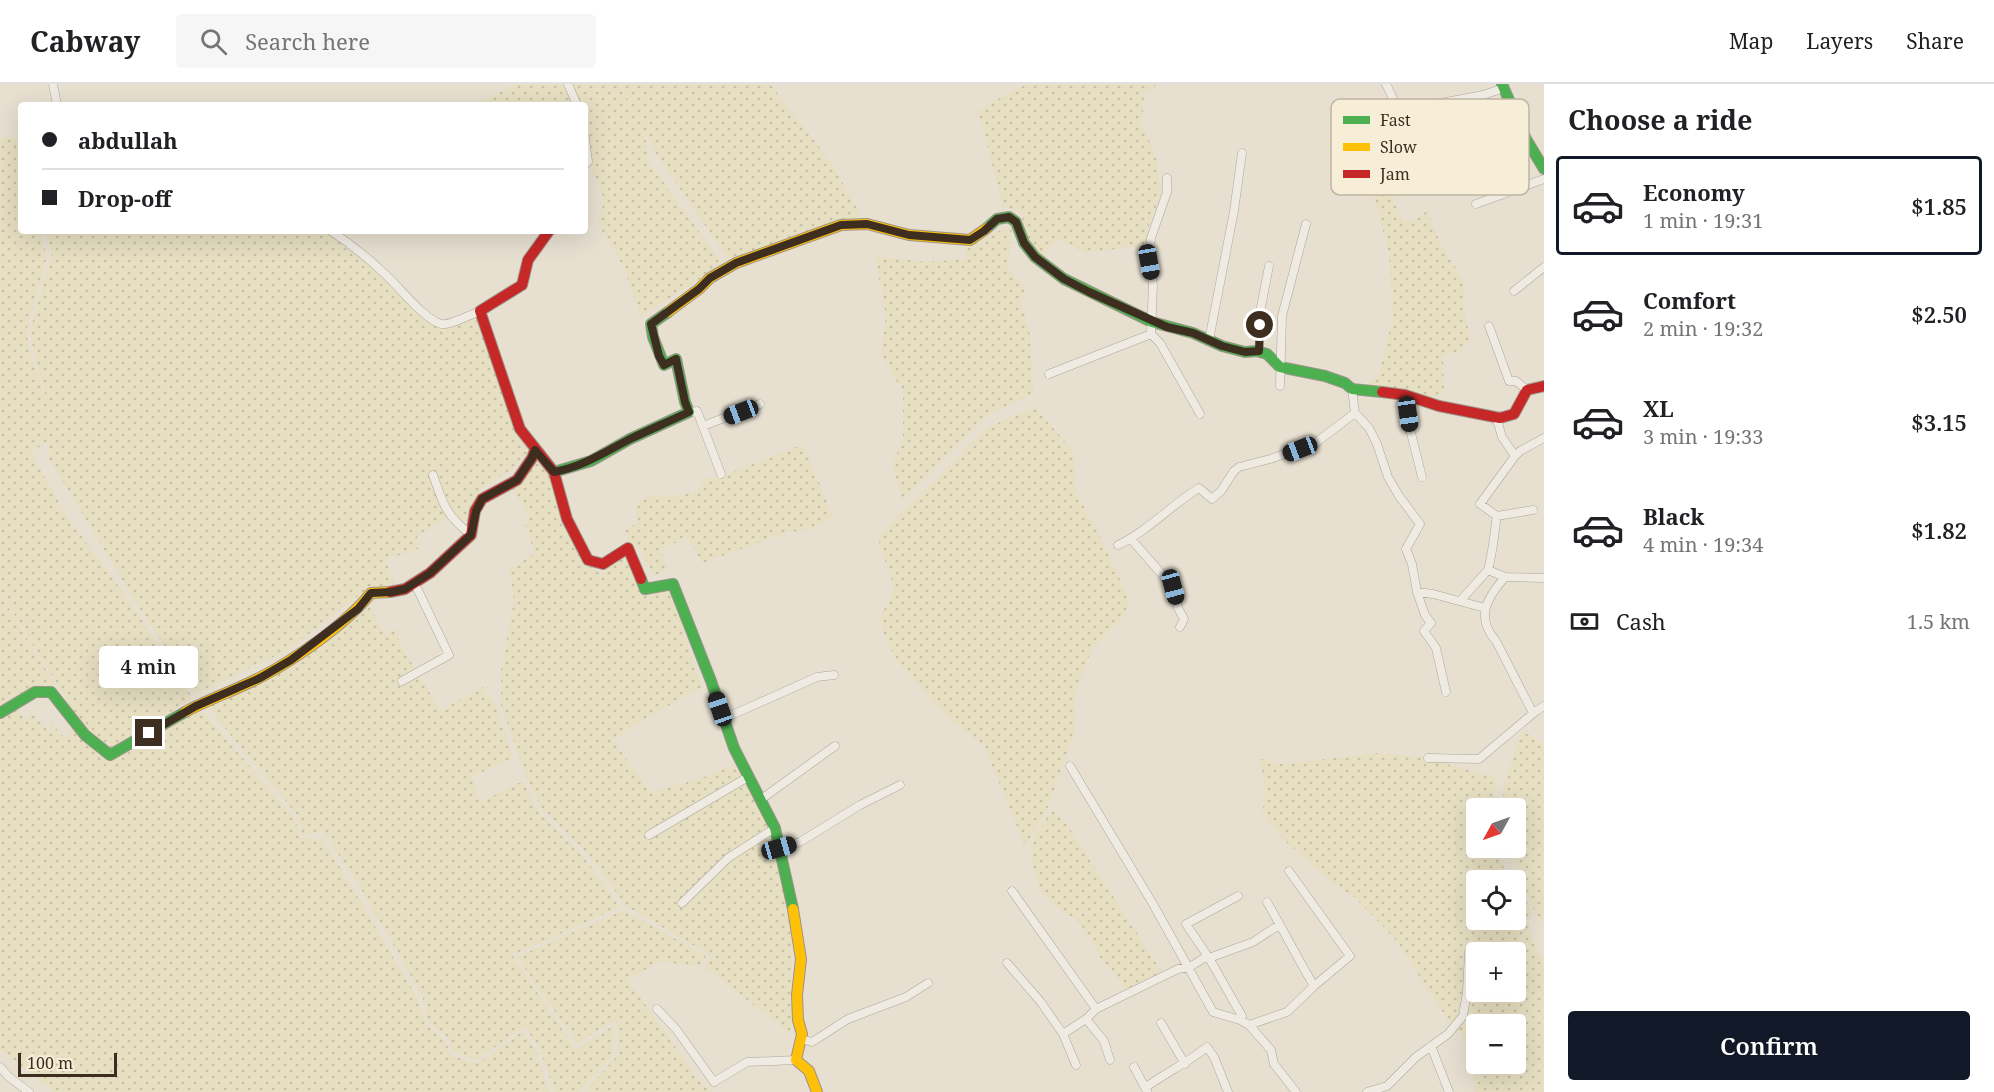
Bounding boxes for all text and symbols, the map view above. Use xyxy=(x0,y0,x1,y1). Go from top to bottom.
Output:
search box xyxy=(176,14,596,68)
text: Cabway xyxy=(30,22,140,60)
icon: search xyxy=(197,25,230,58)
text: Search here xyxy=(245,26,370,56)
text: Map xyxy=(1729,27,1773,55)
text: Layers xyxy=(1806,27,1873,55)
text: Share xyxy=(1906,27,1964,55)
legend xyxy=(1331,99,1529,195)
text: Choose a ride xyxy=(1568,101,1753,138)
text: Fast xyxy=(1380,109,1411,131)
text: abdullah xyxy=(78,125,178,155)
text: Slow xyxy=(1380,136,1417,158)
text: Jam xyxy=(1379,163,1410,185)
text: Economy xyxy=(1643,177,1745,207)
icon: car xyxy=(1571,179,1625,233)
text: Drop-off xyxy=(78,183,171,213)
text: $1.85 xyxy=(1911,191,1967,221)
text: 1 min · 19:31 xyxy=(1643,207,1763,234)
car xyxy=(1137,243,1161,281)
text: Comfort xyxy=(1643,285,1736,315)
icon: car xyxy=(1571,287,1625,341)
text: $2.50 xyxy=(1911,299,1967,329)
route start xyxy=(1246,311,1273,338)
text: 2 min · 19:32 xyxy=(1643,315,1763,342)
text: XL xyxy=(1643,393,1674,423)
car xyxy=(1397,395,1419,433)
icon: car xyxy=(1571,395,1625,449)
car xyxy=(721,397,761,427)
text: $3.15 xyxy=(1911,407,1967,437)
text: 3 min · 19:33 xyxy=(1643,423,1763,450)
car xyxy=(1280,434,1320,464)
text: Black xyxy=(1643,501,1704,531)
icon: car xyxy=(1571,503,1625,557)
text: $1.82 xyxy=(1911,515,1967,545)
text: 4 min · 19:34 xyxy=(1643,531,1763,558)
car xyxy=(1160,567,1186,607)
icon: cash xyxy=(1568,605,1601,638)
text: Cash xyxy=(1616,606,1666,636)
text: 1.5 km xyxy=(1907,608,1970,635)
callout: 4 min xyxy=(100,646,198,688)
text: 4 min xyxy=(121,653,176,680)
car xyxy=(706,689,734,729)
route end xyxy=(135,719,162,746)
north arrow xyxy=(1466,798,1526,858)
map controls xyxy=(1466,798,1526,1074)
car xyxy=(759,834,799,862)
button: locate xyxy=(1466,870,1526,930)
button: + xyxy=(1466,942,1526,1002)
button: Confirm xyxy=(1568,1011,1970,1080)
button: − xyxy=(1466,1014,1526,1074)
scale bar xyxy=(18,1050,117,1078)
text: 100 m xyxy=(27,1052,73,1074)

